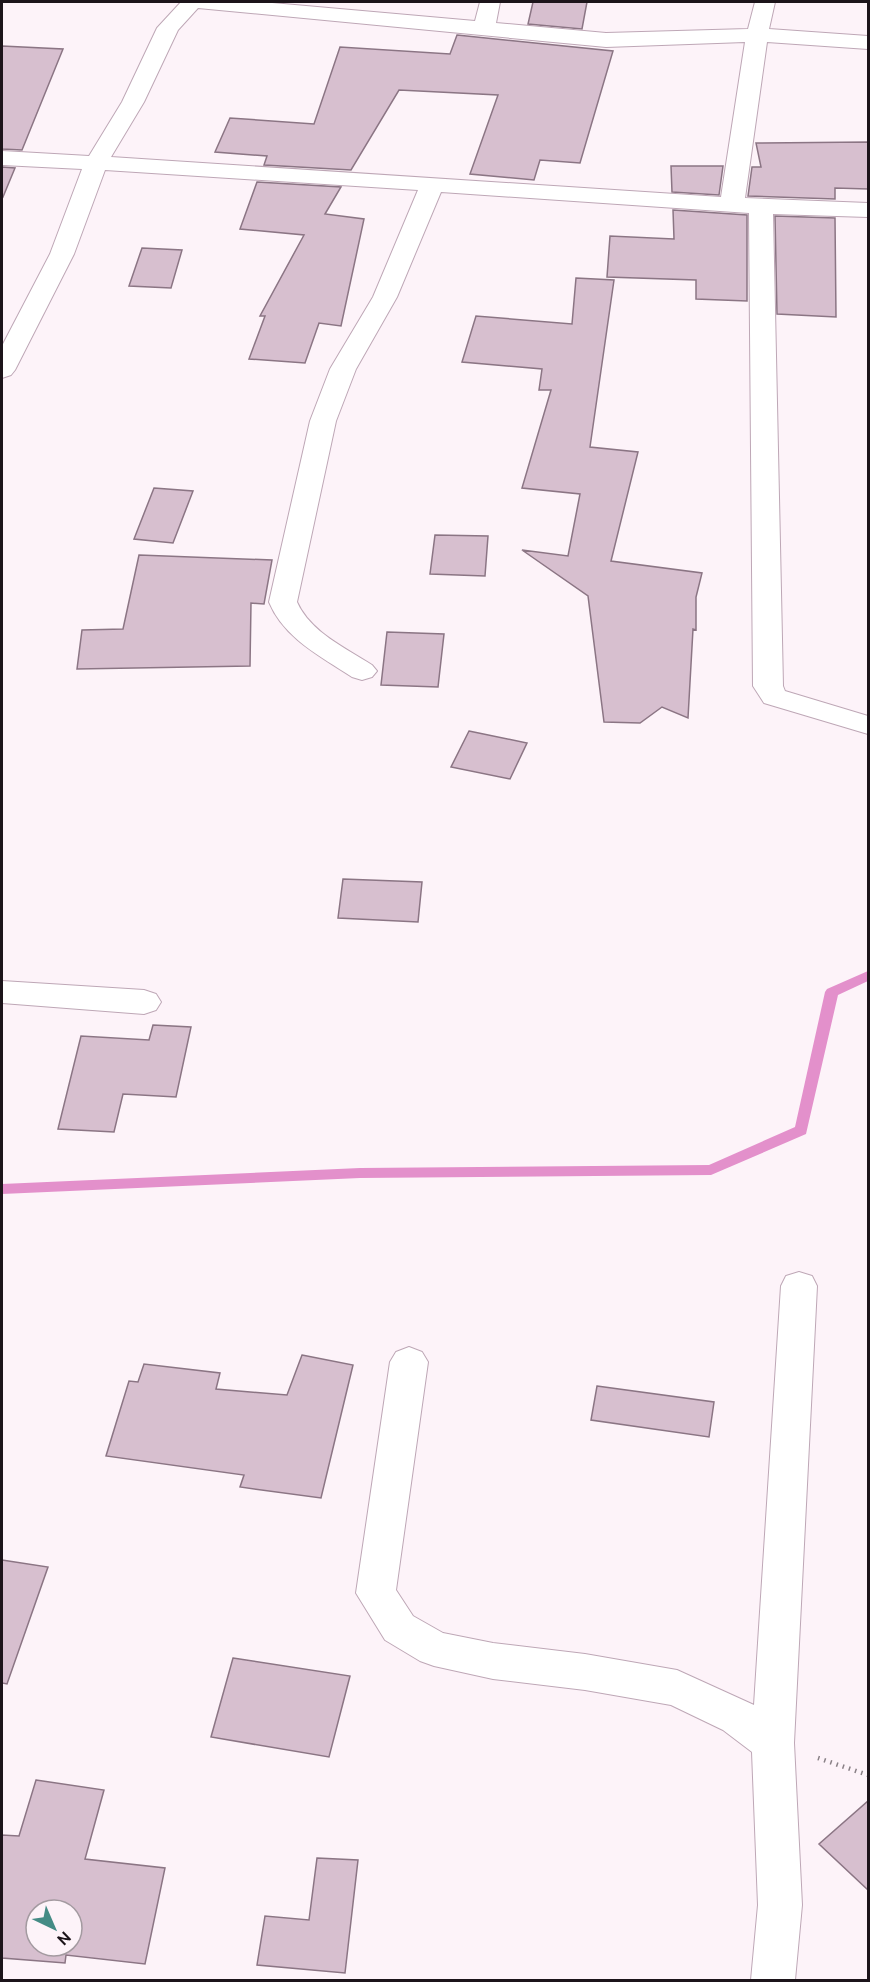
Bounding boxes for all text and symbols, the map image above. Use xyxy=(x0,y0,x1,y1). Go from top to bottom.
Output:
north arrow xyxy=(24,1898,84,1958)
text: N xyxy=(54,1928,75,1949)

